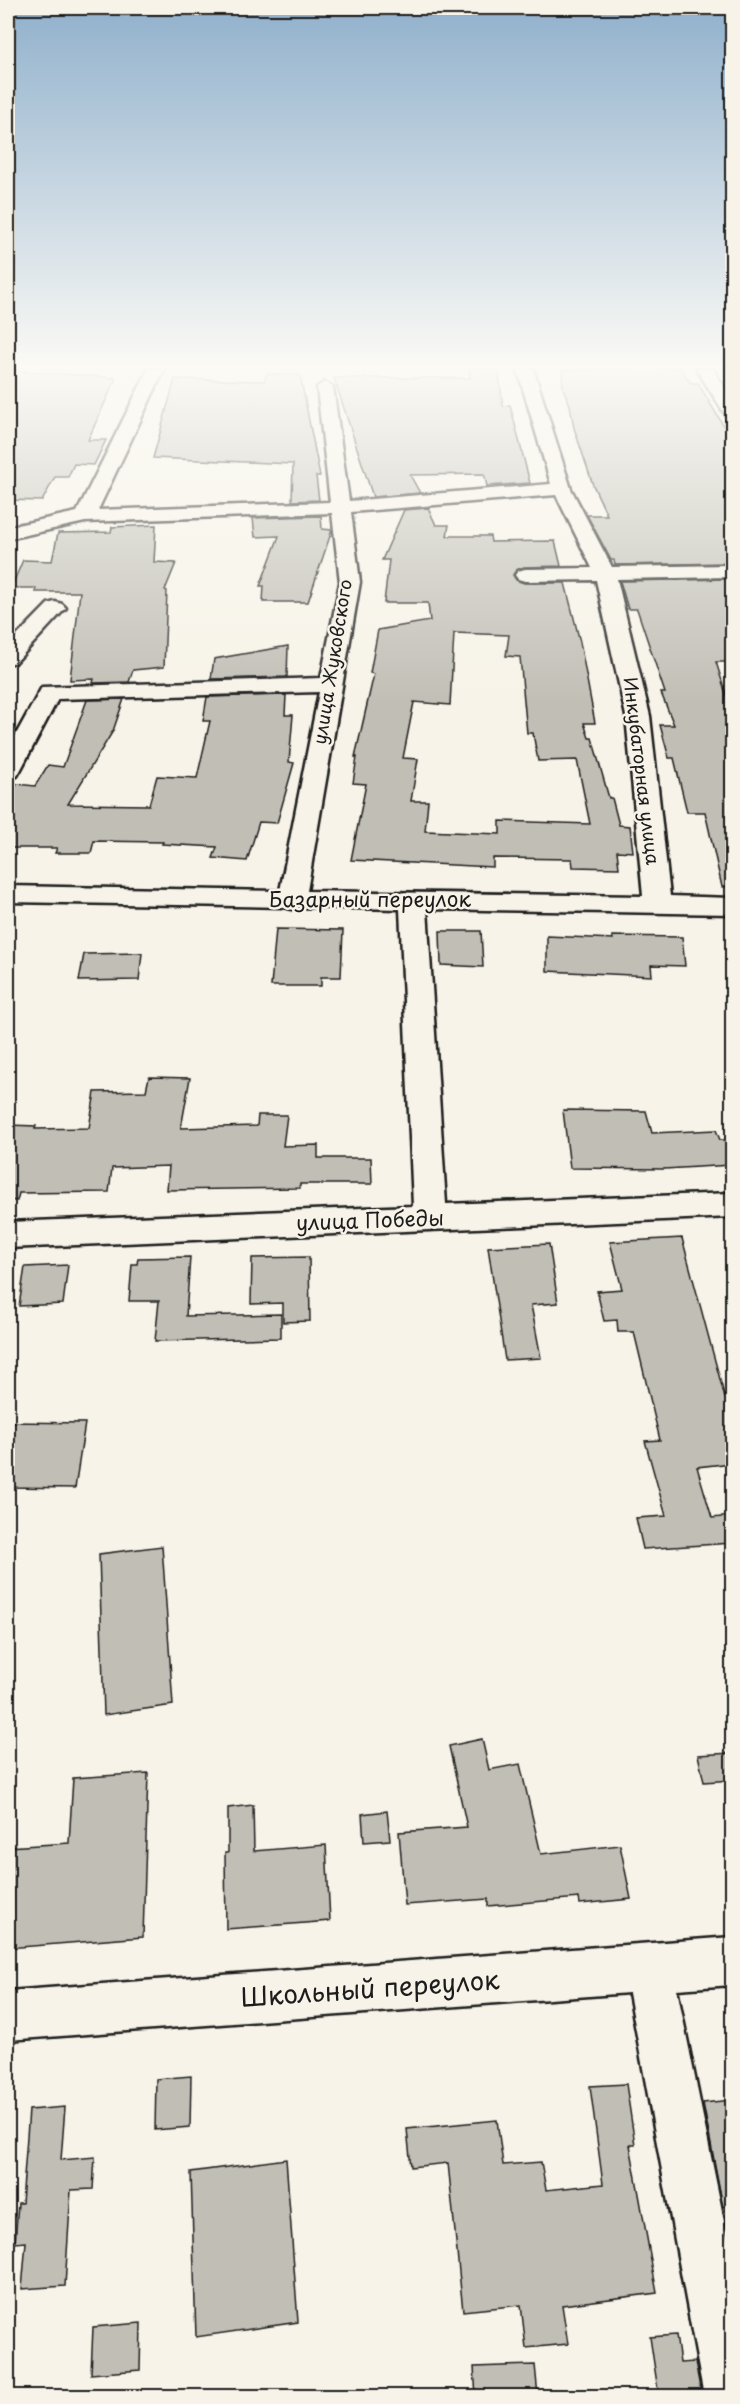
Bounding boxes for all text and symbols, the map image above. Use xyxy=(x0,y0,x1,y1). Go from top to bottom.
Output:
street label: улица Жуковского xyxy=(305,577,358,746)
street label: Инкубаторная улица xyxy=(618,675,667,867)
street label: Базарный переулок xyxy=(269,882,471,914)
street label: улица Победы xyxy=(295,1200,445,1238)
street label: Школьный переулок xyxy=(239,1959,501,2016)

